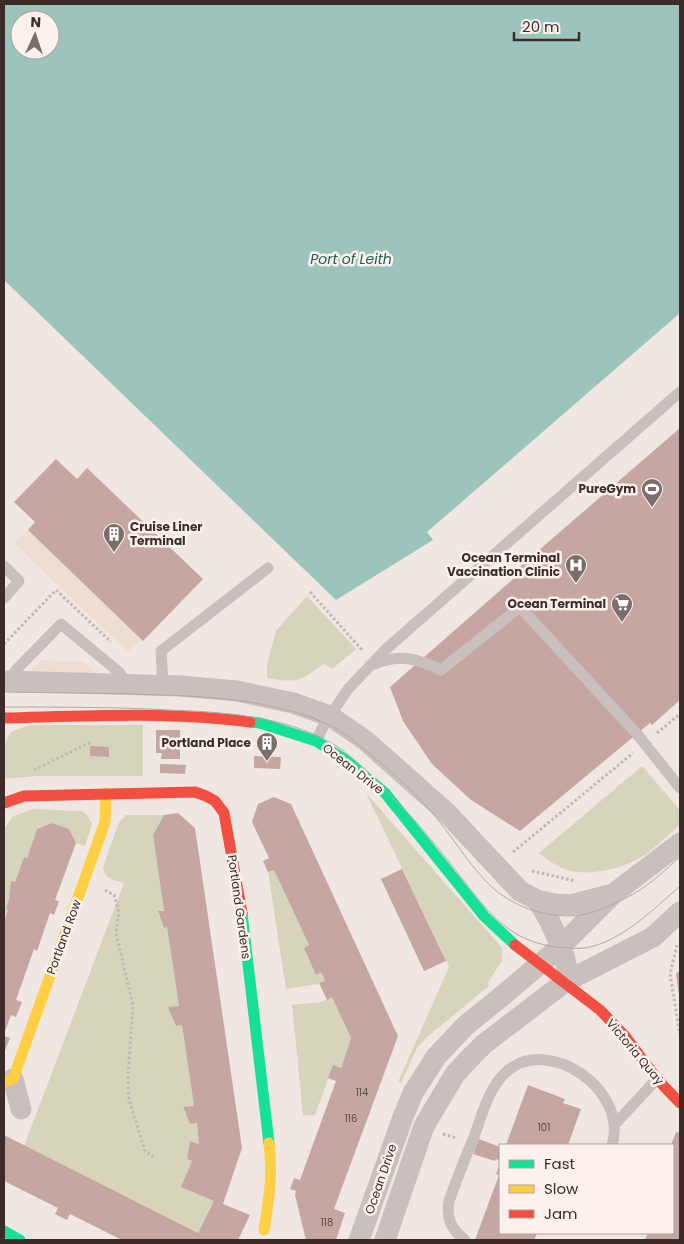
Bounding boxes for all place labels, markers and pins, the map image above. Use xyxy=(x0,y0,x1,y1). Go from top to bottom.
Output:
sports icon: PureGym xyxy=(640,477,664,508)
place label: PureGym xyxy=(578,480,636,497)
place label: Cruise Liner Terminal xyxy=(130,518,202,549)
building icon: Cruise Liner Terminal xyxy=(102,522,126,553)
place label: Ocean Terminal Vaccination Clinic xyxy=(447,549,560,580)
hospital icon: Ocean Terminal Vaccination Clinic xyxy=(564,553,588,584)
supermarket icon: Ocean Terminal xyxy=(610,592,634,623)
place label: Ocean Terminal xyxy=(507,595,606,612)
building icon: Portland Place xyxy=(255,731,279,762)
place label: Portland Place xyxy=(162,734,252,751)

